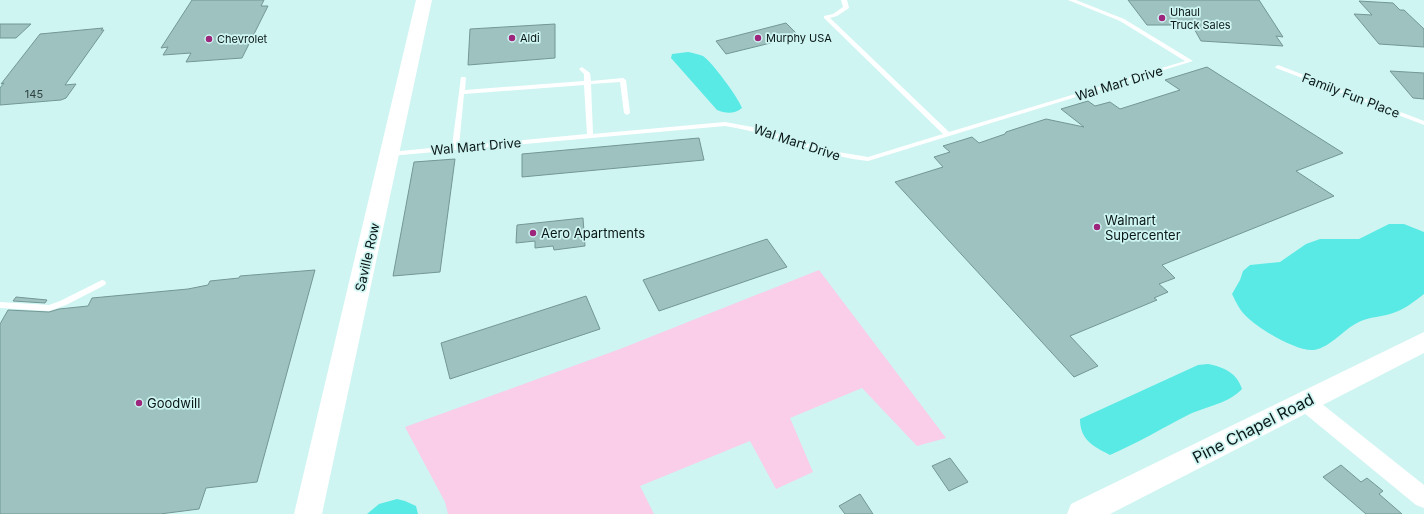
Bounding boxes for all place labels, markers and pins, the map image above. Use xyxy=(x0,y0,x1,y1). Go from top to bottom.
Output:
place label: Uhaul Truck Sales xyxy=(1170,5,1231,32)
marker: Uhaul Truck Sales xyxy=(1157,13,1167,23)
place label: Aldi xyxy=(520,31,540,45)
place label: Murphy USA xyxy=(766,31,832,45)
place label: Chevrolet xyxy=(217,32,268,46)
marker: Aldi xyxy=(507,33,517,43)
marker: Murphy USA xyxy=(753,33,763,43)
marker: Chevrolet xyxy=(204,34,214,44)
place label: Walmart Supercenter xyxy=(1105,212,1181,243)
marker: Walmart Supercenter xyxy=(1092,222,1102,232)
place label: Aero Apartments xyxy=(541,225,645,241)
marker: Aero Apartments xyxy=(528,228,538,238)
place label: Goodwill xyxy=(147,395,200,411)
marker: Goodwill xyxy=(134,398,144,408)

